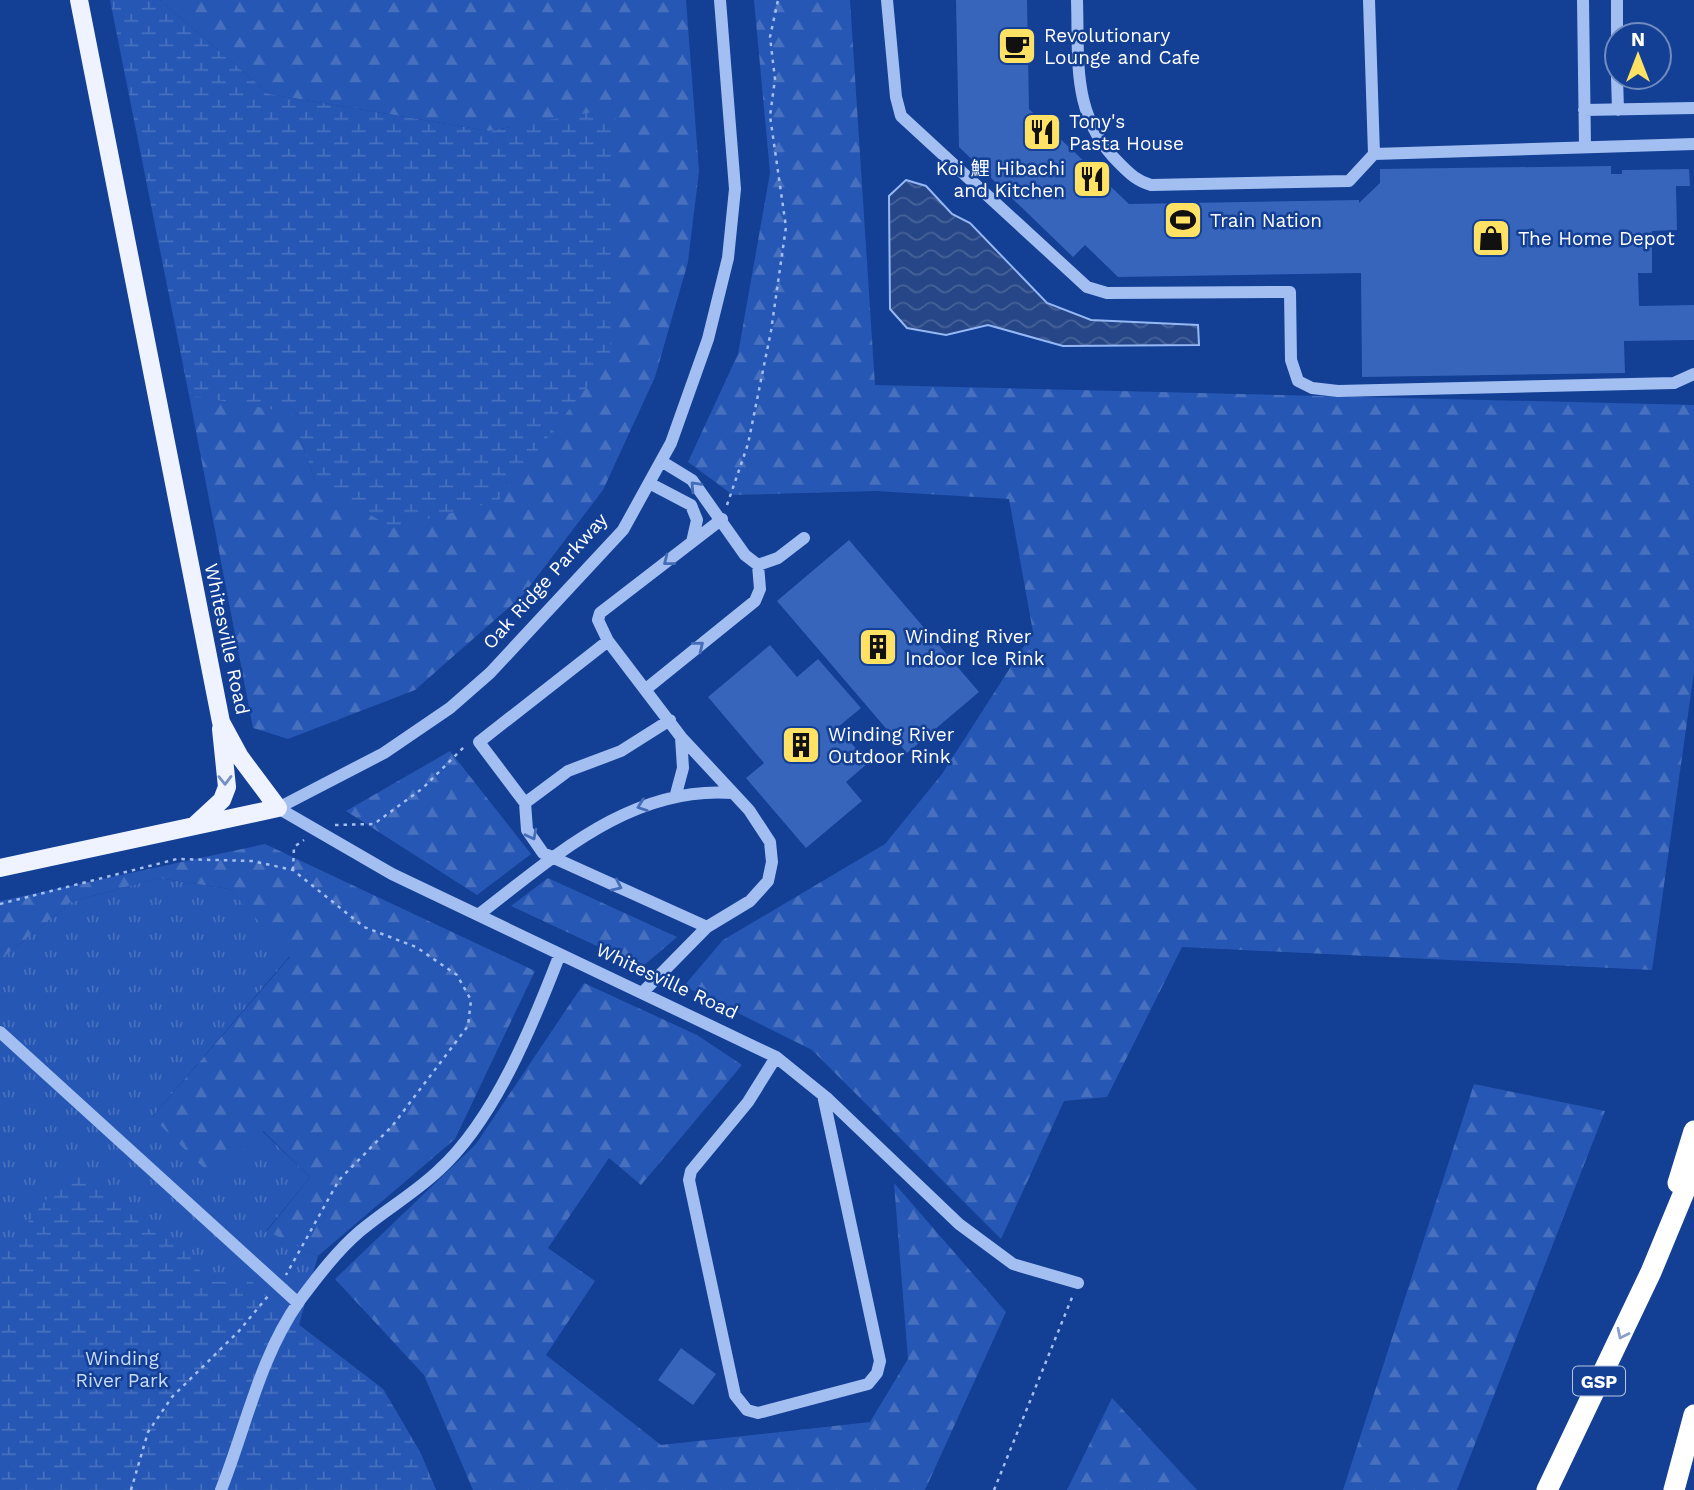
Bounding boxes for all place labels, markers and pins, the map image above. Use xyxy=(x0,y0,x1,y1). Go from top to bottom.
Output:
place label: Revolutionary Lounge and Cafe xyxy=(1044,24,1200,69)
cafe icon: Revolutionary Lounge and Cafe xyxy=(996,25,1038,67)
place label: Tony's Pasta House xyxy=(1069,110,1184,155)
restaurant icon: Tony's Pasta House xyxy=(1021,111,1063,153)
place label: Koi 鯉 Hibachi and Kitchen xyxy=(936,157,1065,202)
restaurant icon: Koi 鯉 Hibachi and Kitchen xyxy=(1071,158,1113,200)
sports icon: Train Nation xyxy=(1162,199,1204,241)
place label: Train Nation xyxy=(1210,209,1322,232)
shop icon: The Home Depot xyxy=(1470,217,1512,259)
place label: The Home Depot xyxy=(1518,227,1675,250)
place label: Winding River Indoor Ice Rink xyxy=(905,625,1045,670)
building icon: Winding River Indoor Ice Rink xyxy=(857,626,899,668)
place label: Winding River Outdoor Rink xyxy=(828,723,955,768)
building icon: Winding River Outdoor Rink xyxy=(780,724,822,766)

